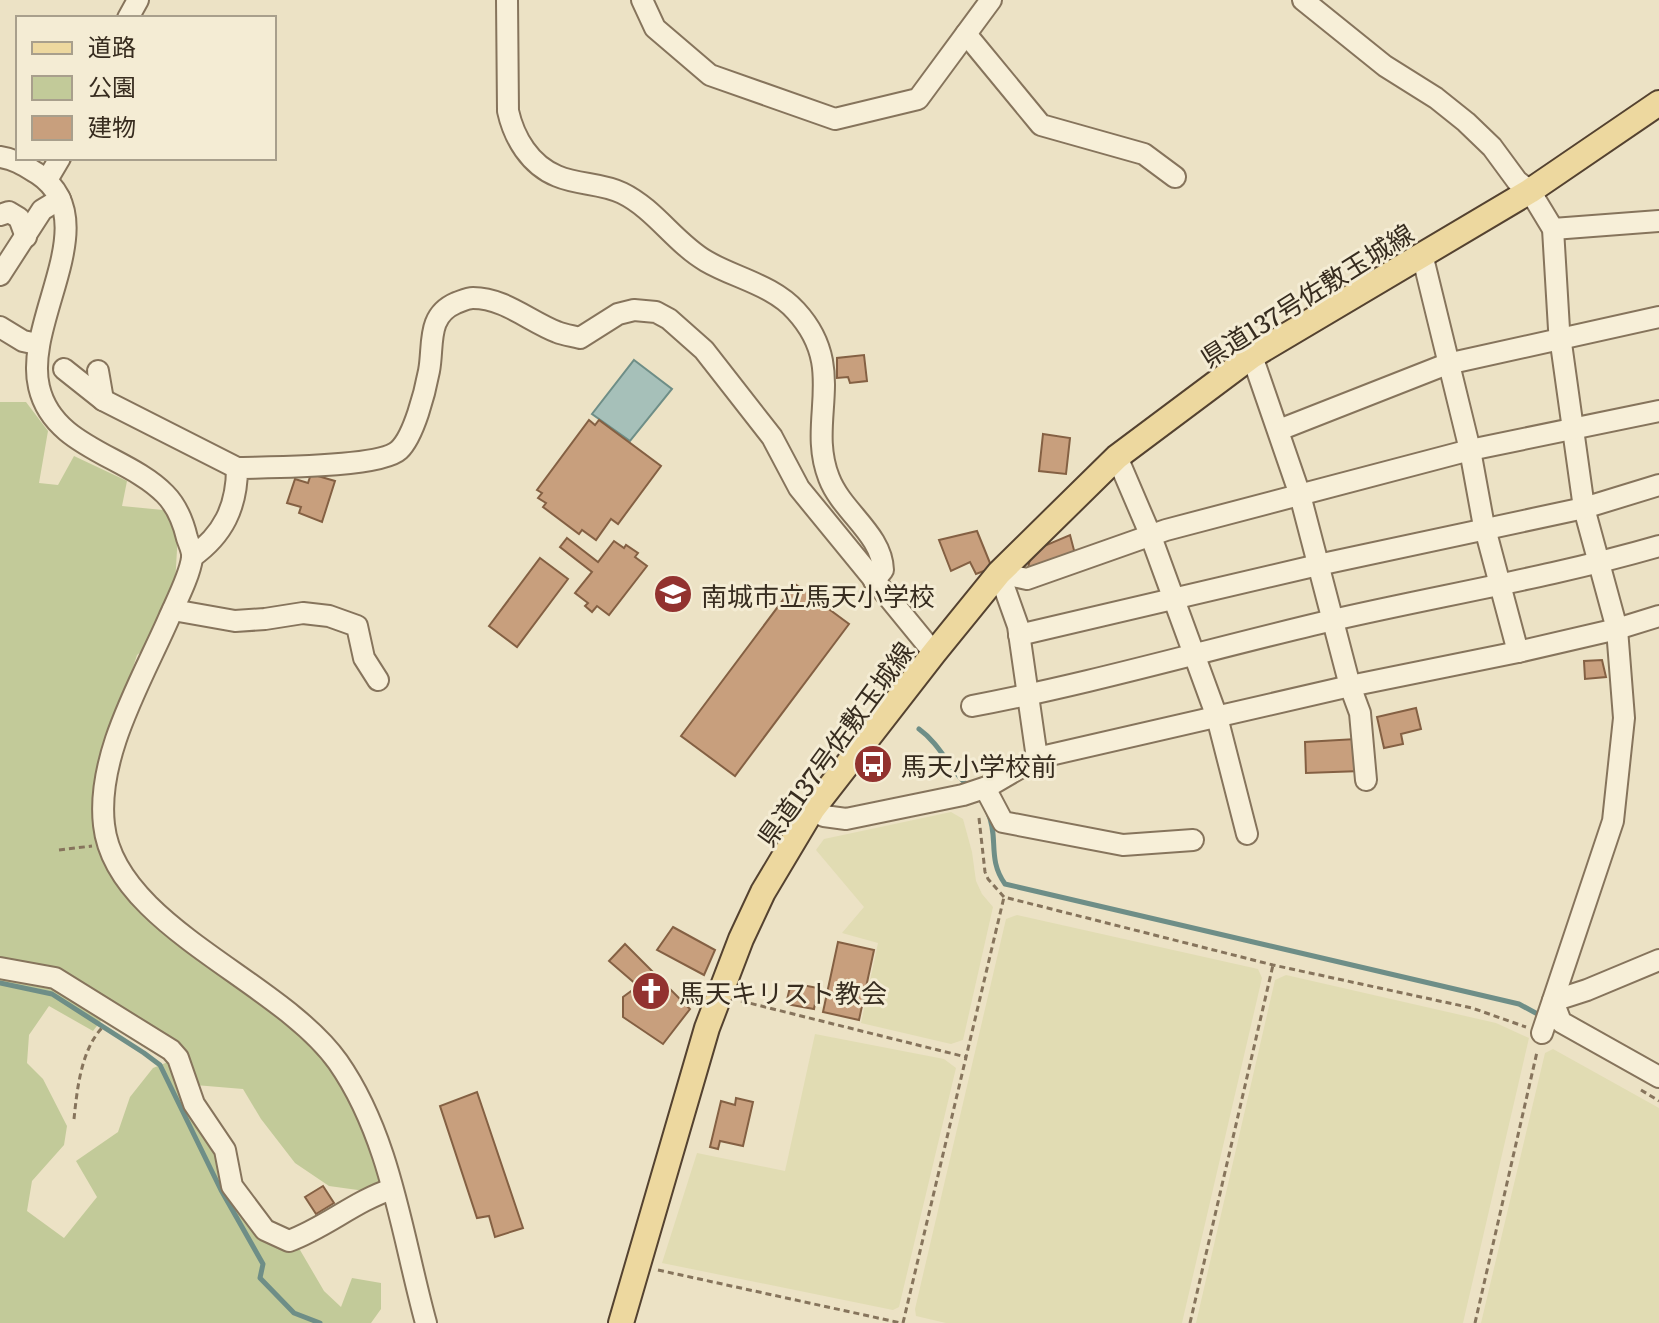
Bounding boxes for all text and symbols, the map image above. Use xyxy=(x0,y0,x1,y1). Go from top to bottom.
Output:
legend xyxy=(16,16,276,160)
text: 道路 xyxy=(88,28,136,63)
text: 公園 xyxy=(88,68,136,103)
text: 建物 xyxy=(88,108,136,143)
street label: 県道137号佐敷玉城線 xyxy=(1192,213,1420,375)
school or university icon: 南城市立馬天小学校 xyxy=(652,573,694,615)
place label: 南城市立馬天小学校 xyxy=(701,575,935,614)
street label: 県道137号佐敷玉城線 xyxy=(746,632,922,854)
bus stop icon: 馬天小学校前 xyxy=(852,743,894,785)
place label: 馬天小学校前 xyxy=(901,745,1057,784)
church icon: 馬天キリスト教会 xyxy=(630,970,672,1012)
place label: 馬天キリスト教会 xyxy=(679,972,887,1011)

